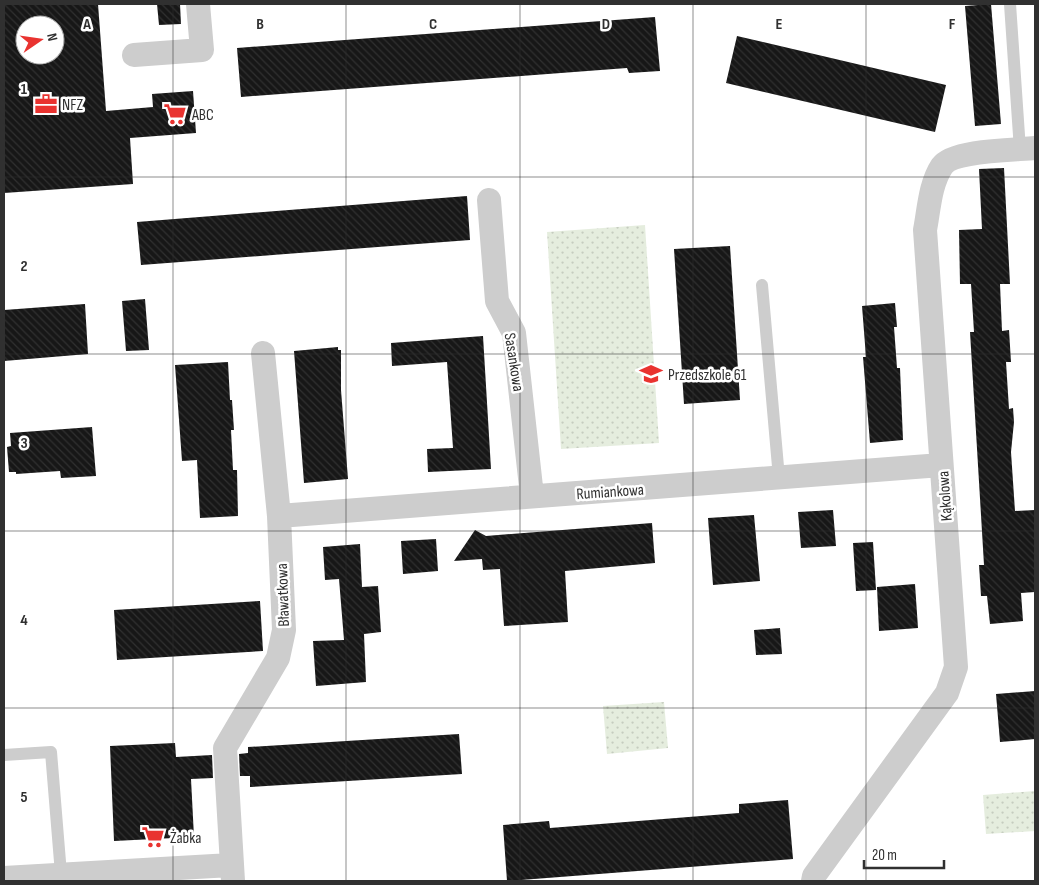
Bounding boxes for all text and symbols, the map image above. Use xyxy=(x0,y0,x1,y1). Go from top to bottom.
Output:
north arrow xyxy=(15,15,65,65)
text: A xyxy=(82,15,91,34)
text: B xyxy=(256,15,264,34)
text: C xyxy=(429,15,437,34)
text: D xyxy=(602,15,610,34)
text: E xyxy=(776,15,783,34)
text: F xyxy=(949,15,956,34)
text: N xyxy=(43,32,61,43)
text: 1 xyxy=(21,80,28,99)
office icon: NFZ xyxy=(33,91,59,117)
place label: NFZ xyxy=(62,96,83,115)
supermarket icon: ABC xyxy=(162,101,188,127)
place label: ABC xyxy=(191,106,214,125)
text: 2 xyxy=(20,257,28,276)
street label: Sasankowa xyxy=(500,332,528,393)
school or university icon: Przedszkole 61 xyxy=(638,361,664,387)
place label: Przedszkole 61 xyxy=(668,366,747,385)
text: 3 xyxy=(20,434,28,453)
street label: Kąkolowa xyxy=(934,470,957,522)
street label: Rumiankowa xyxy=(576,481,645,504)
street label: Bławatkowa xyxy=(273,563,294,627)
text: 4 xyxy=(20,611,28,630)
text: 5 xyxy=(20,788,28,807)
supermarket icon: Żabka xyxy=(140,824,166,850)
place label: Żabka xyxy=(170,829,202,848)
scale bar xyxy=(864,838,944,870)
text: 20 m xyxy=(872,846,897,865)

